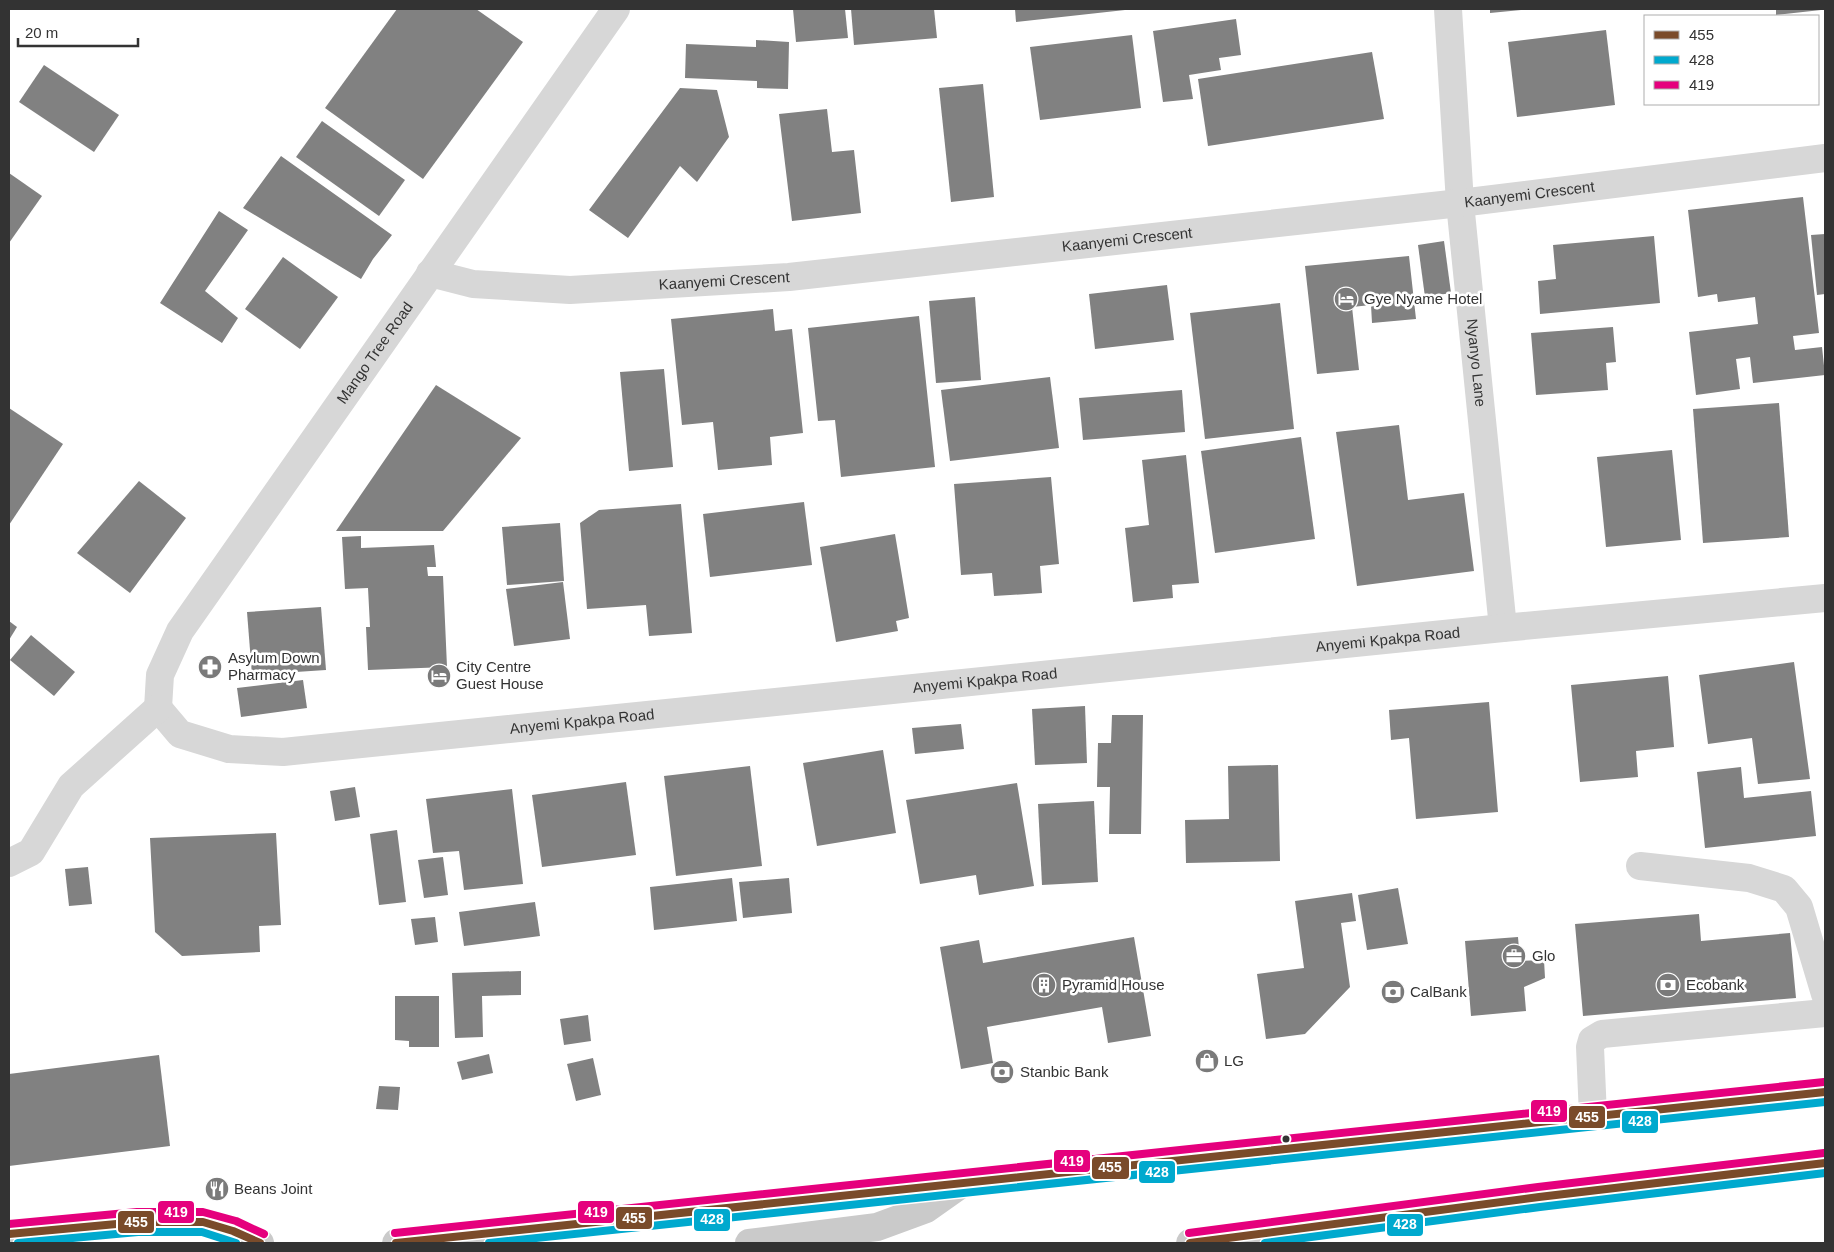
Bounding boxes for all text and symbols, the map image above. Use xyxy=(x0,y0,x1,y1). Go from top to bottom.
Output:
scale bar xyxy=(18,15,138,47)
legend xyxy=(1644,15,1819,105)
text: 20 m xyxy=(25,24,58,41)
text: 455 xyxy=(1689,26,1714,43)
text: 428 xyxy=(1689,51,1714,68)
text: 419 xyxy=(1689,76,1714,93)
street label: Kaanyemi Crescent xyxy=(1463,177,1596,210)
street label: Kaanyemi Crescent xyxy=(1061,224,1194,255)
street label: Kaanyemi Crescent xyxy=(658,268,791,293)
hotel icon: Gye Nyame Hotel xyxy=(1333,286,1359,312)
place label: Gye Nyame Hotel xyxy=(1364,290,1482,307)
street label: Mango Tree Road xyxy=(333,299,416,407)
street label: Nyanyo Lane xyxy=(1464,318,1490,408)
street label: Anyemi Kpakpa Road xyxy=(1315,623,1461,655)
place label: Asylum Down Pharmacy xyxy=(228,649,320,683)
pharmacy icon: Asylum Down Pharmacy xyxy=(197,654,223,680)
place label: City Centre Guest House xyxy=(456,658,544,692)
hotel icon: City Centre Guest House xyxy=(426,663,452,689)
street label: Anyemi Kpakpa Road xyxy=(912,664,1058,696)
street label: Anyemi Kpakpa Road xyxy=(509,705,655,737)
office icon: Glo xyxy=(1501,943,1527,969)
place label: Glo xyxy=(1532,947,1555,964)
building icon: Pyramid House xyxy=(1031,972,1057,998)
bank icon: Ecobank xyxy=(1655,972,1681,998)
place label: Pyramid House xyxy=(1062,976,1165,993)
place label: Ecobank xyxy=(1686,976,1745,993)
bank icon: CalBank xyxy=(1380,979,1406,1005)
place label: CalBank xyxy=(1410,983,1467,1000)
shop icon: LG xyxy=(1194,1048,1220,1074)
place label: LG xyxy=(1224,1052,1244,1069)
bank icon: Stanbic Bank xyxy=(989,1059,1015,1085)
place label: Stanbic Bank xyxy=(1020,1063,1109,1080)
line badge: 419 xyxy=(1530,1099,1568,1123)
text: 419 xyxy=(1537,1103,1561,1119)
line badge: 455 xyxy=(1568,1105,1606,1129)
text: 455 xyxy=(1575,1109,1599,1125)
line badge: 428 xyxy=(1621,1110,1659,1134)
text: 428 xyxy=(1628,1113,1652,1129)
unlabelled marker xyxy=(1281,1134,1291,1144)
line badge: 419 xyxy=(1053,1149,1091,1173)
text: 419 xyxy=(1060,1153,1084,1169)
line badge: 455 xyxy=(1091,1156,1130,1180)
text: 455 xyxy=(1098,1159,1122,1175)
line badge: 428 xyxy=(1138,1160,1176,1184)
text: 428 xyxy=(1145,1164,1169,1180)
restaurant icon: Beans Joint xyxy=(204,1176,230,1202)
place label: Beans Joint xyxy=(234,1180,313,1197)
line badge: 419 xyxy=(157,1200,195,1224)
line badge: 419 xyxy=(577,1200,615,1224)
text: 419 xyxy=(164,1204,188,1220)
text: 419 xyxy=(584,1204,608,1220)
line badge: 455 xyxy=(615,1206,653,1230)
line badge: 428 xyxy=(693,1208,731,1232)
line badge: 455 xyxy=(117,1210,155,1234)
text: 455 xyxy=(622,1210,646,1226)
text: 428 xyxy=(700,1211,724,1227)
line badge: 428 xyxy=(1386,1213,1424,1237)
text: 455 xyxy=(124,1214,148,1230)
text: 428 xyxy=(1393,1216,1417,1232)

